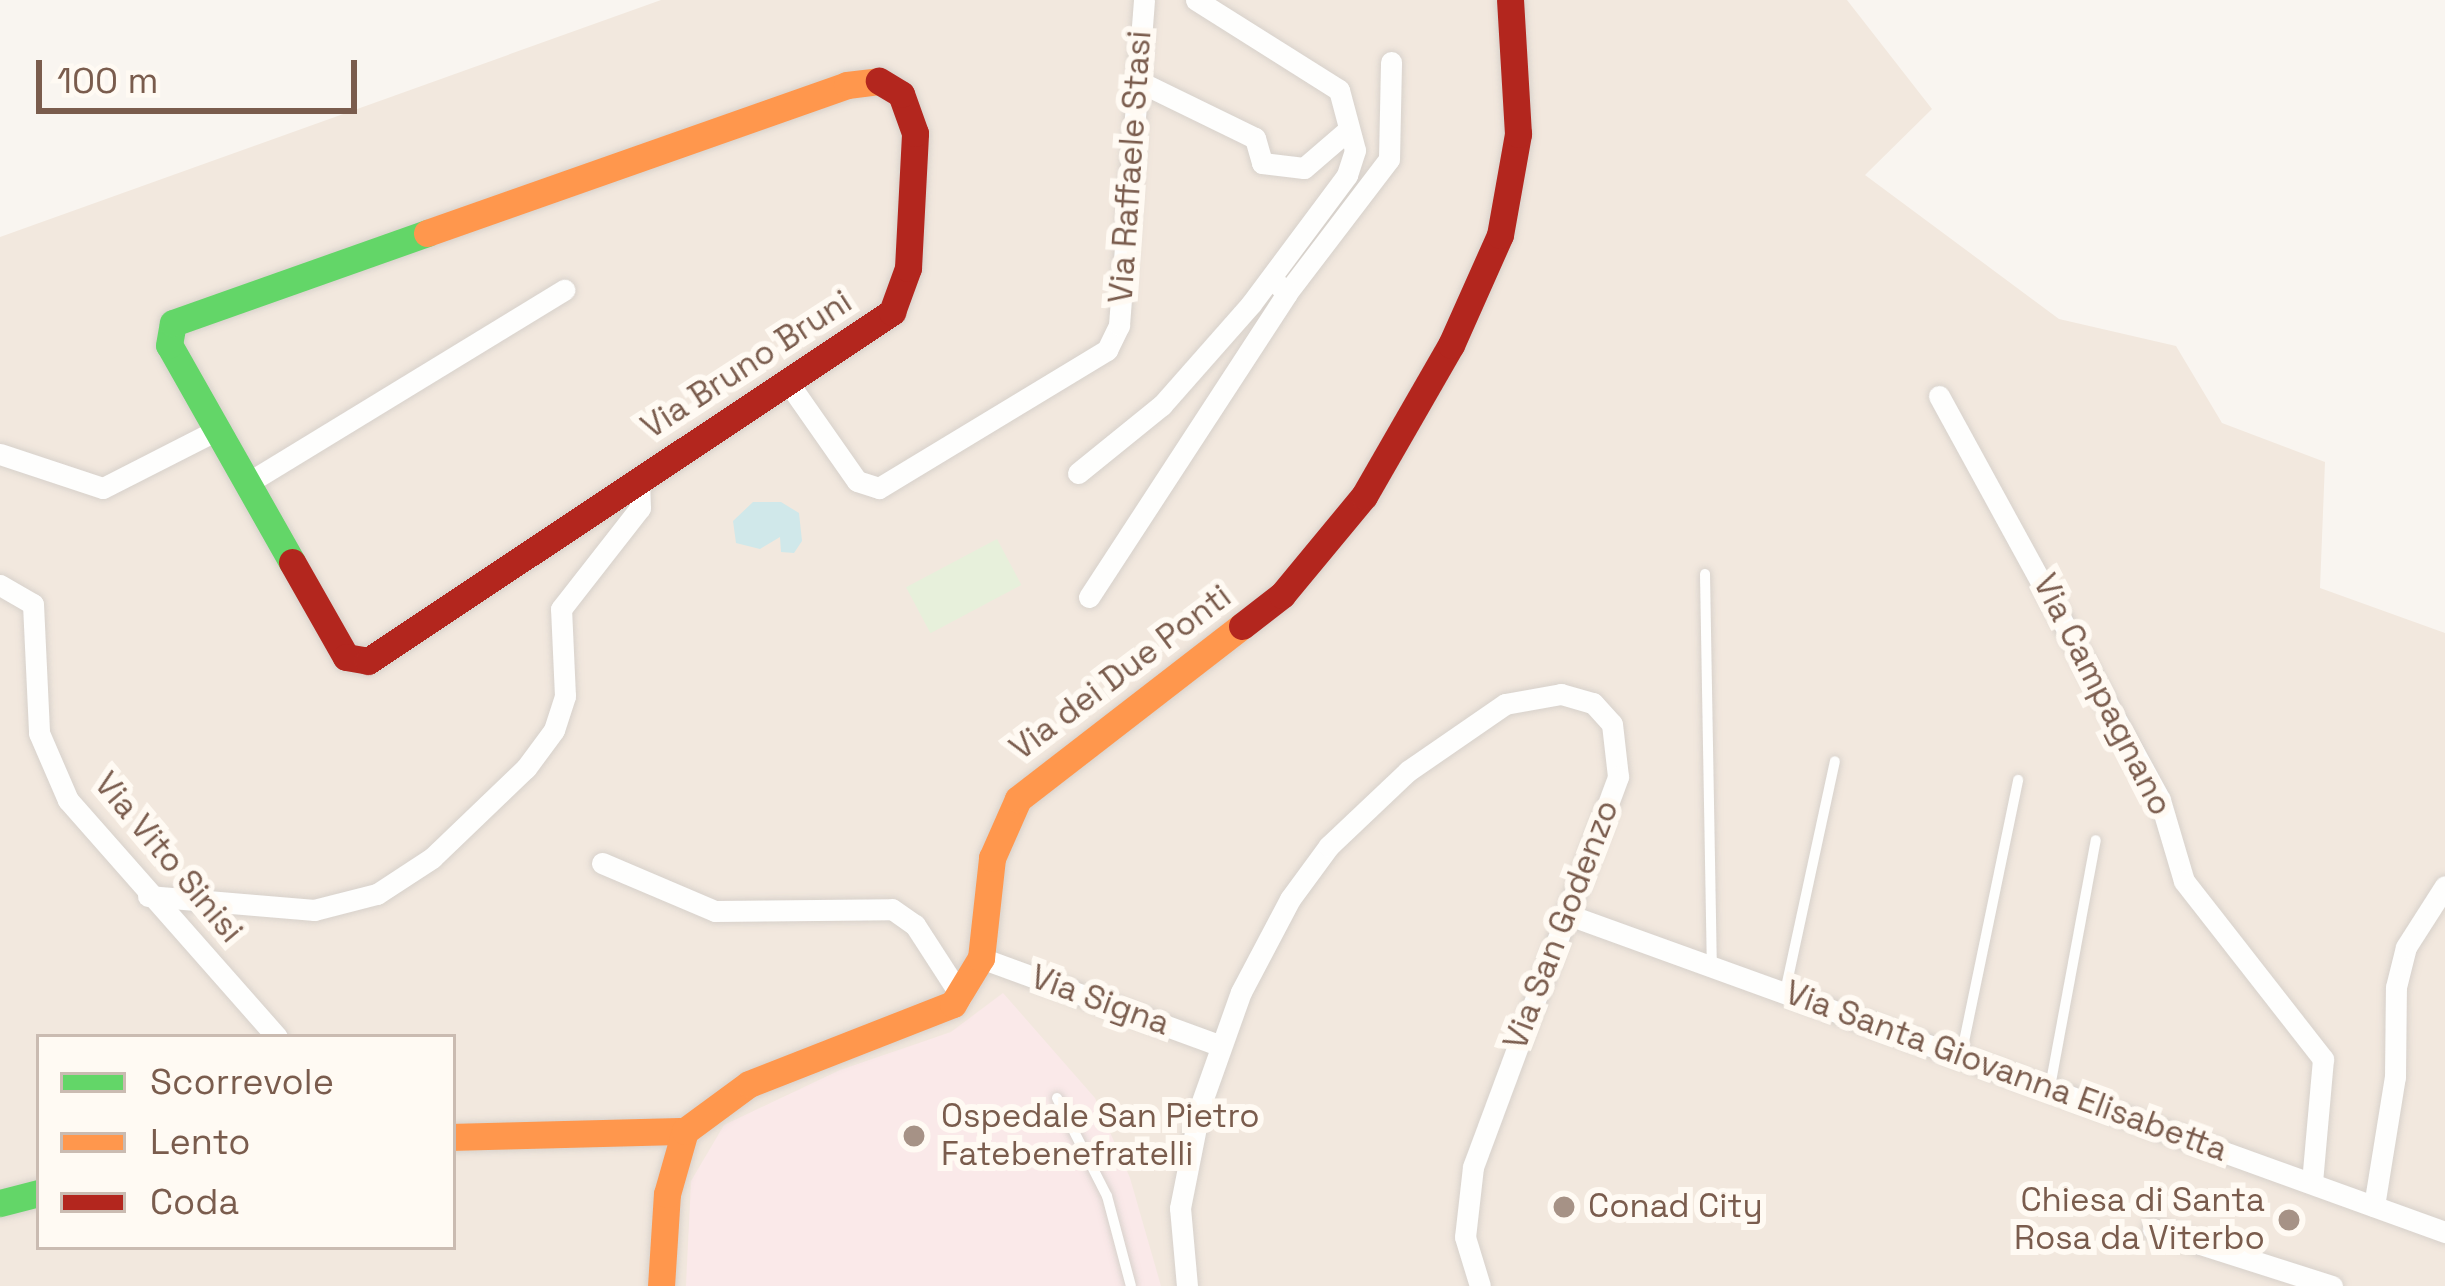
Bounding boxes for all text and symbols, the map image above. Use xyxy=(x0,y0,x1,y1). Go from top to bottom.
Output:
street label: Via Raffaele Stasi xyxy=(1102,29,1160,305)
scale bar xyxy=(42,36,363,110)
text: 100 m xyxy=(57,58,158,104)
street label: Via Bruno Bruni xyxy=(635,282,859,448)
street label: Via Campagnano xyxy=(2024,568,2180,822)
street label: Via dei Due Ponti xyxy=(1003,577,1239,769)
street label: Via Vito Sinisi xyxy=(85,765,251,951)
street label: Via San Godenzo xyxy=(1496,795,1628,1055)
street label: Via Signa xyxy=(1025,958,1175,1044)
street label: Via Santa Giovanna Elisabetta xyxy=(1779,973,2233,1171)
legend xyxy=(36,1034,456,1250)
text: Scorrevole xyxy=(150,1059,334,1105)
place label: Ospedale San Pietro Fatebenefratelli xyxy=(941,1097,1260,1175)
text: Lento xyxy=(150,1119,251,1165)
marker: Ospedale San Pietro Fatebenefratelli xyxy=(898,1120,930,1152)
text: Coda xyxy=(150,1179,239,1225)
place label: Chiesa di Santa Rosa da Viterbo xyxy=(2014,1181,2265,1259)
place label: Conad City xyxy=(1588,1187,1763,1227)
marker: Conad City xyxy=(1551,1194,1577,1220)
marker: Chiesa di Santa Rosa da Viterbo xyxy=(2276,1207,2302,1233)

